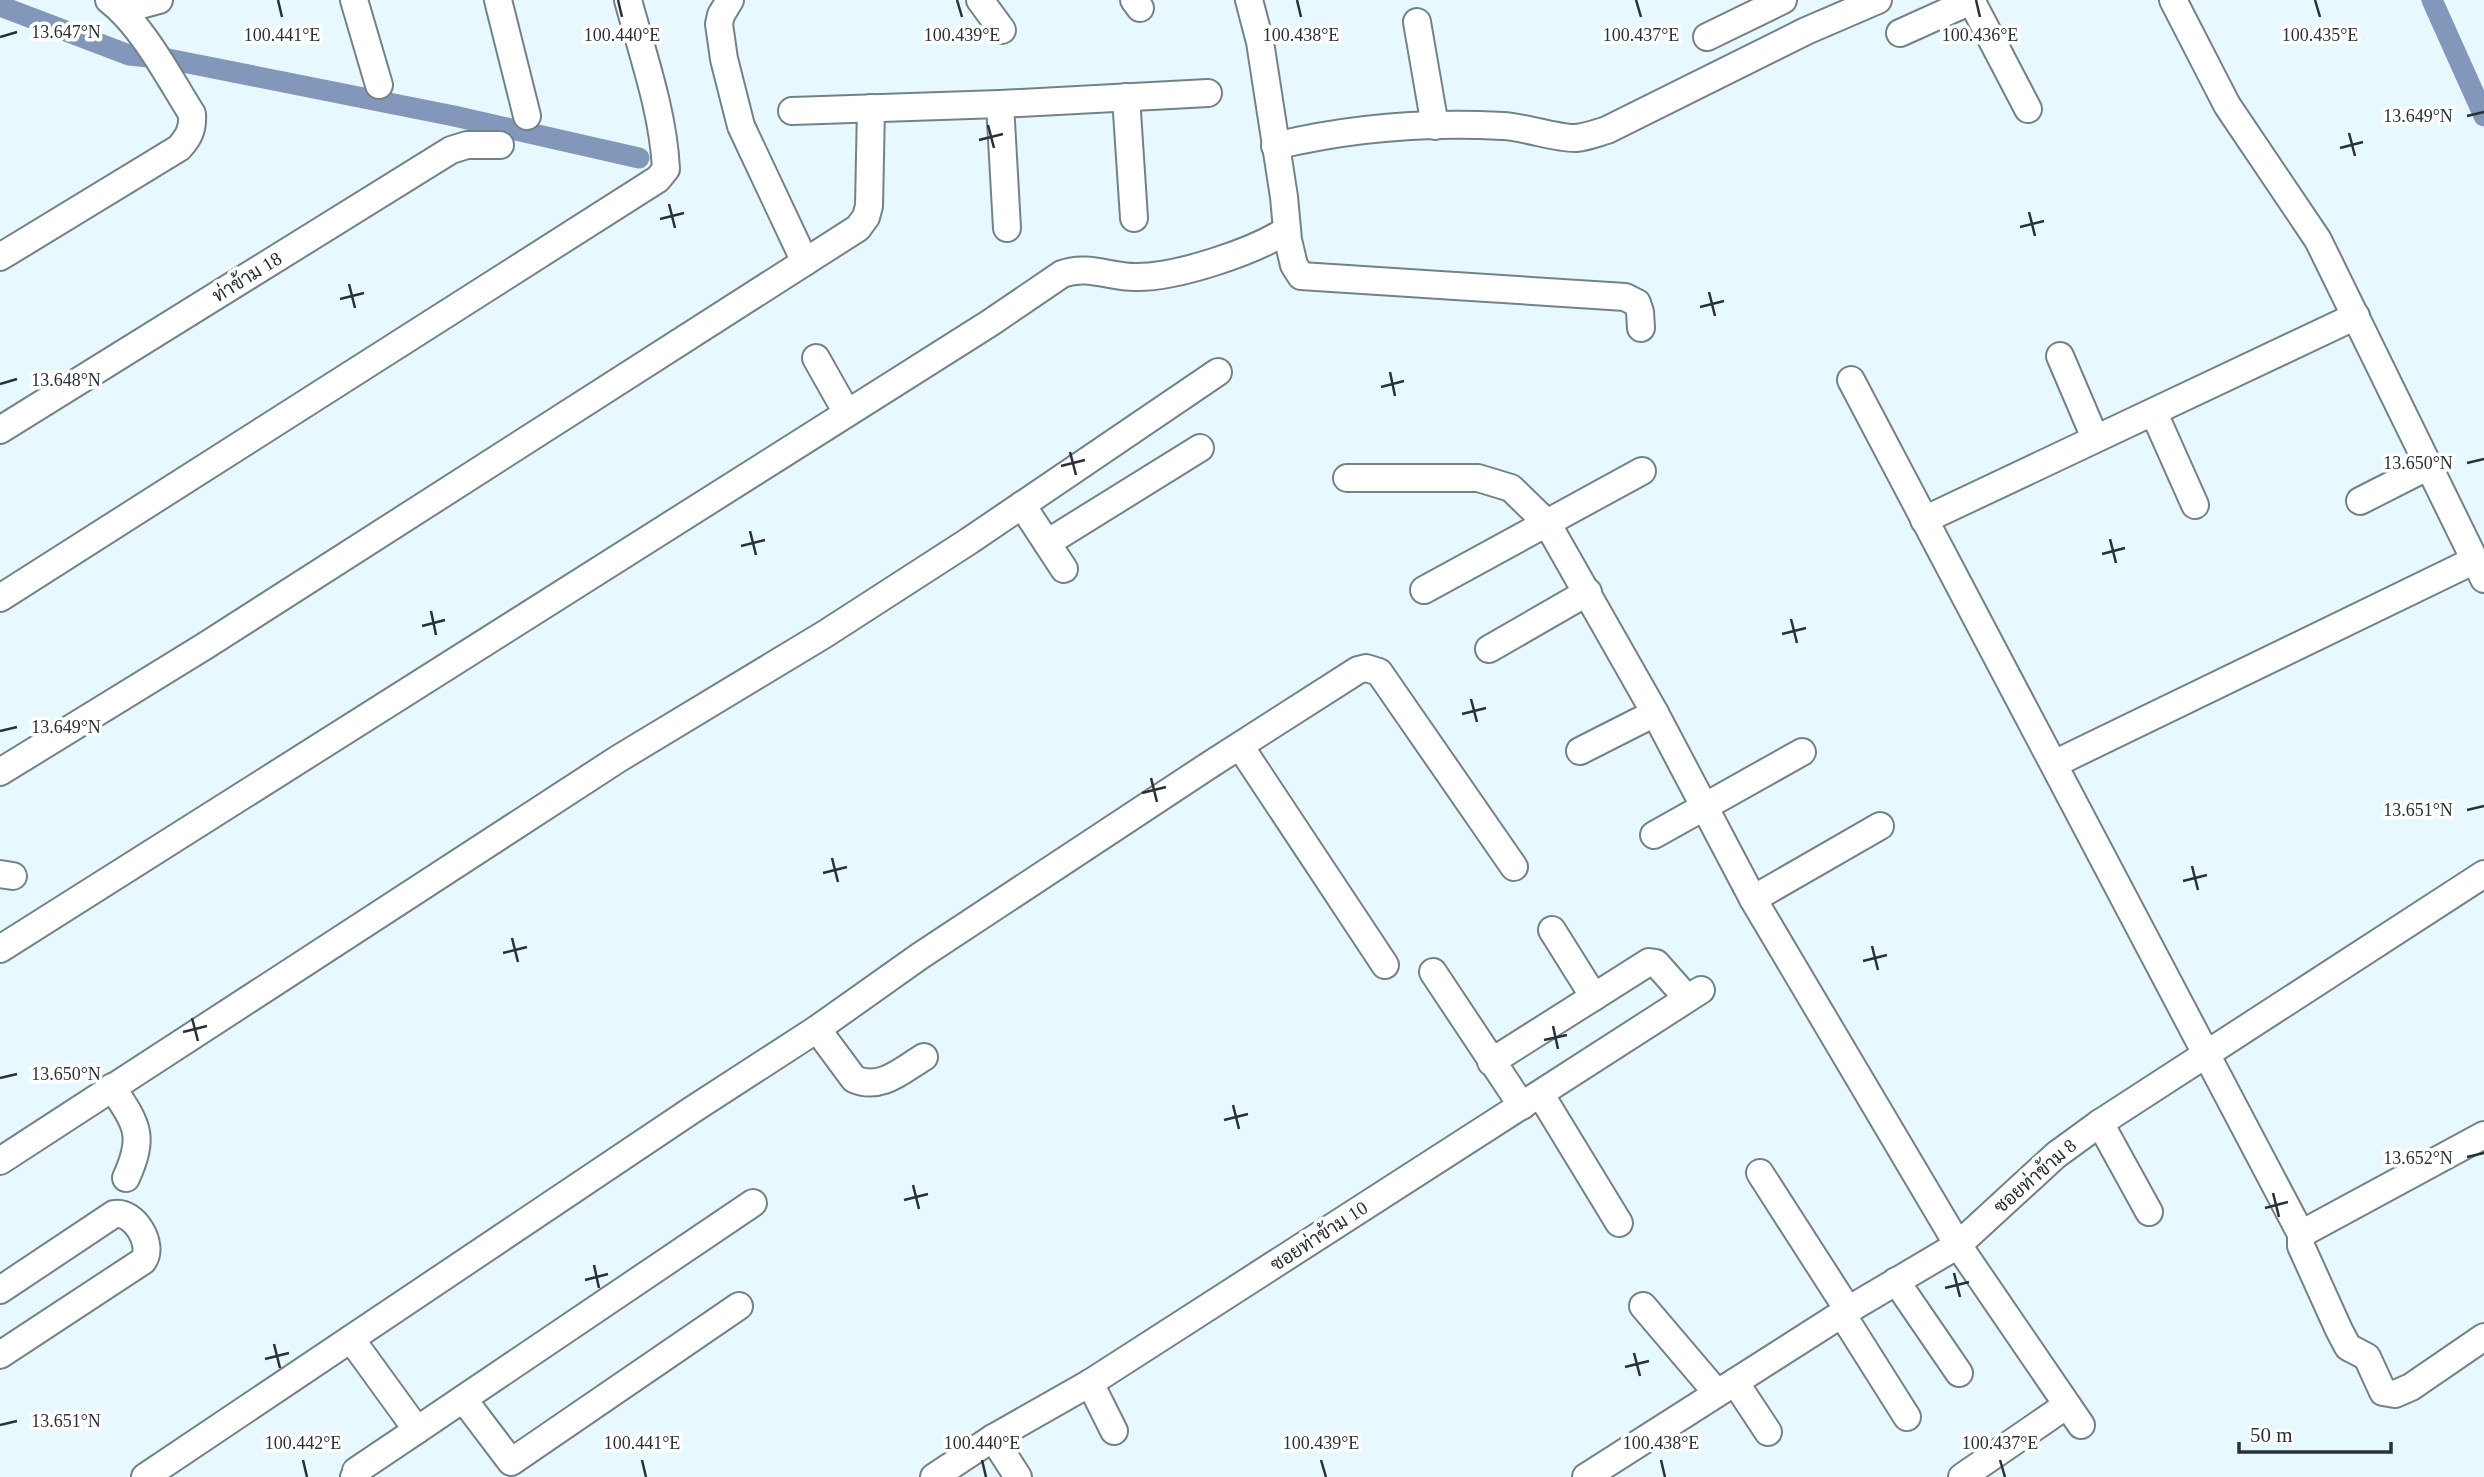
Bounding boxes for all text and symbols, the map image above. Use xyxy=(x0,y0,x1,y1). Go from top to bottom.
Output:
text: 13.647°N xyxy=(31,22,101,42)
text: 100.441°E xyxy=(244,25,320,45)
text: 100.440°E xyxy=(584,25,660,45)
text: 100.439°E xyxy=(924,25,1000,45)
text: 100.438°E xyxy=(1263,25,1339,45)
text: 100.437°E xyxy=(1603,25,1679,45)
text: 100.436°E xyxy=(1942,25,2018,45)
text: 100.435°E xyxy=(2282,25,2358,45)
text: 13.649°N xyxy=(2383,106,2453,126)
street label: ท่าข้าม 18 xyxy=(208,247,285,306)
text: 13.648°N xyxy=(31,370,101,390)
text: 13.650°N xyxy=(2383,453,2453,473)
text: 13.649°N xyxy=(31,717,101,737)
text: 13.651°N xyxy=(2383,800,2453,820)
text: 13.650°N xyxy=(31,1064,101,1084)
street label: ซอยท่าข้าม 8 xyxy=(1989,1134,2080,1217)
text: 13.652°N xyxy=(2383,1148,2453,1168)
street label: ซอยท่าข้าม 10 xyxy=(1266,1196,1371,1275)
scale bar xyxy=(2239,1410,2391,1454)
text: 13.651°N xyxy=(31,1411,101,1431)
text: 50 m xyxy=(2250,1423,2293,1447)
text: 100.442°E xyxy=(265,1433,341,1453)
text: 100.441°E xyxy=(604,1433,680,1453)
text: 100.440°E xyxy=(944,1433,1020,1453)
text: 100.439°E xyxy=(1283,1433,1359,1453)
text: 100.438°E xyxy=(1623,1433,1699,1453)
text: 100.437°E xyxy=(1962,1433,2038,1453)

